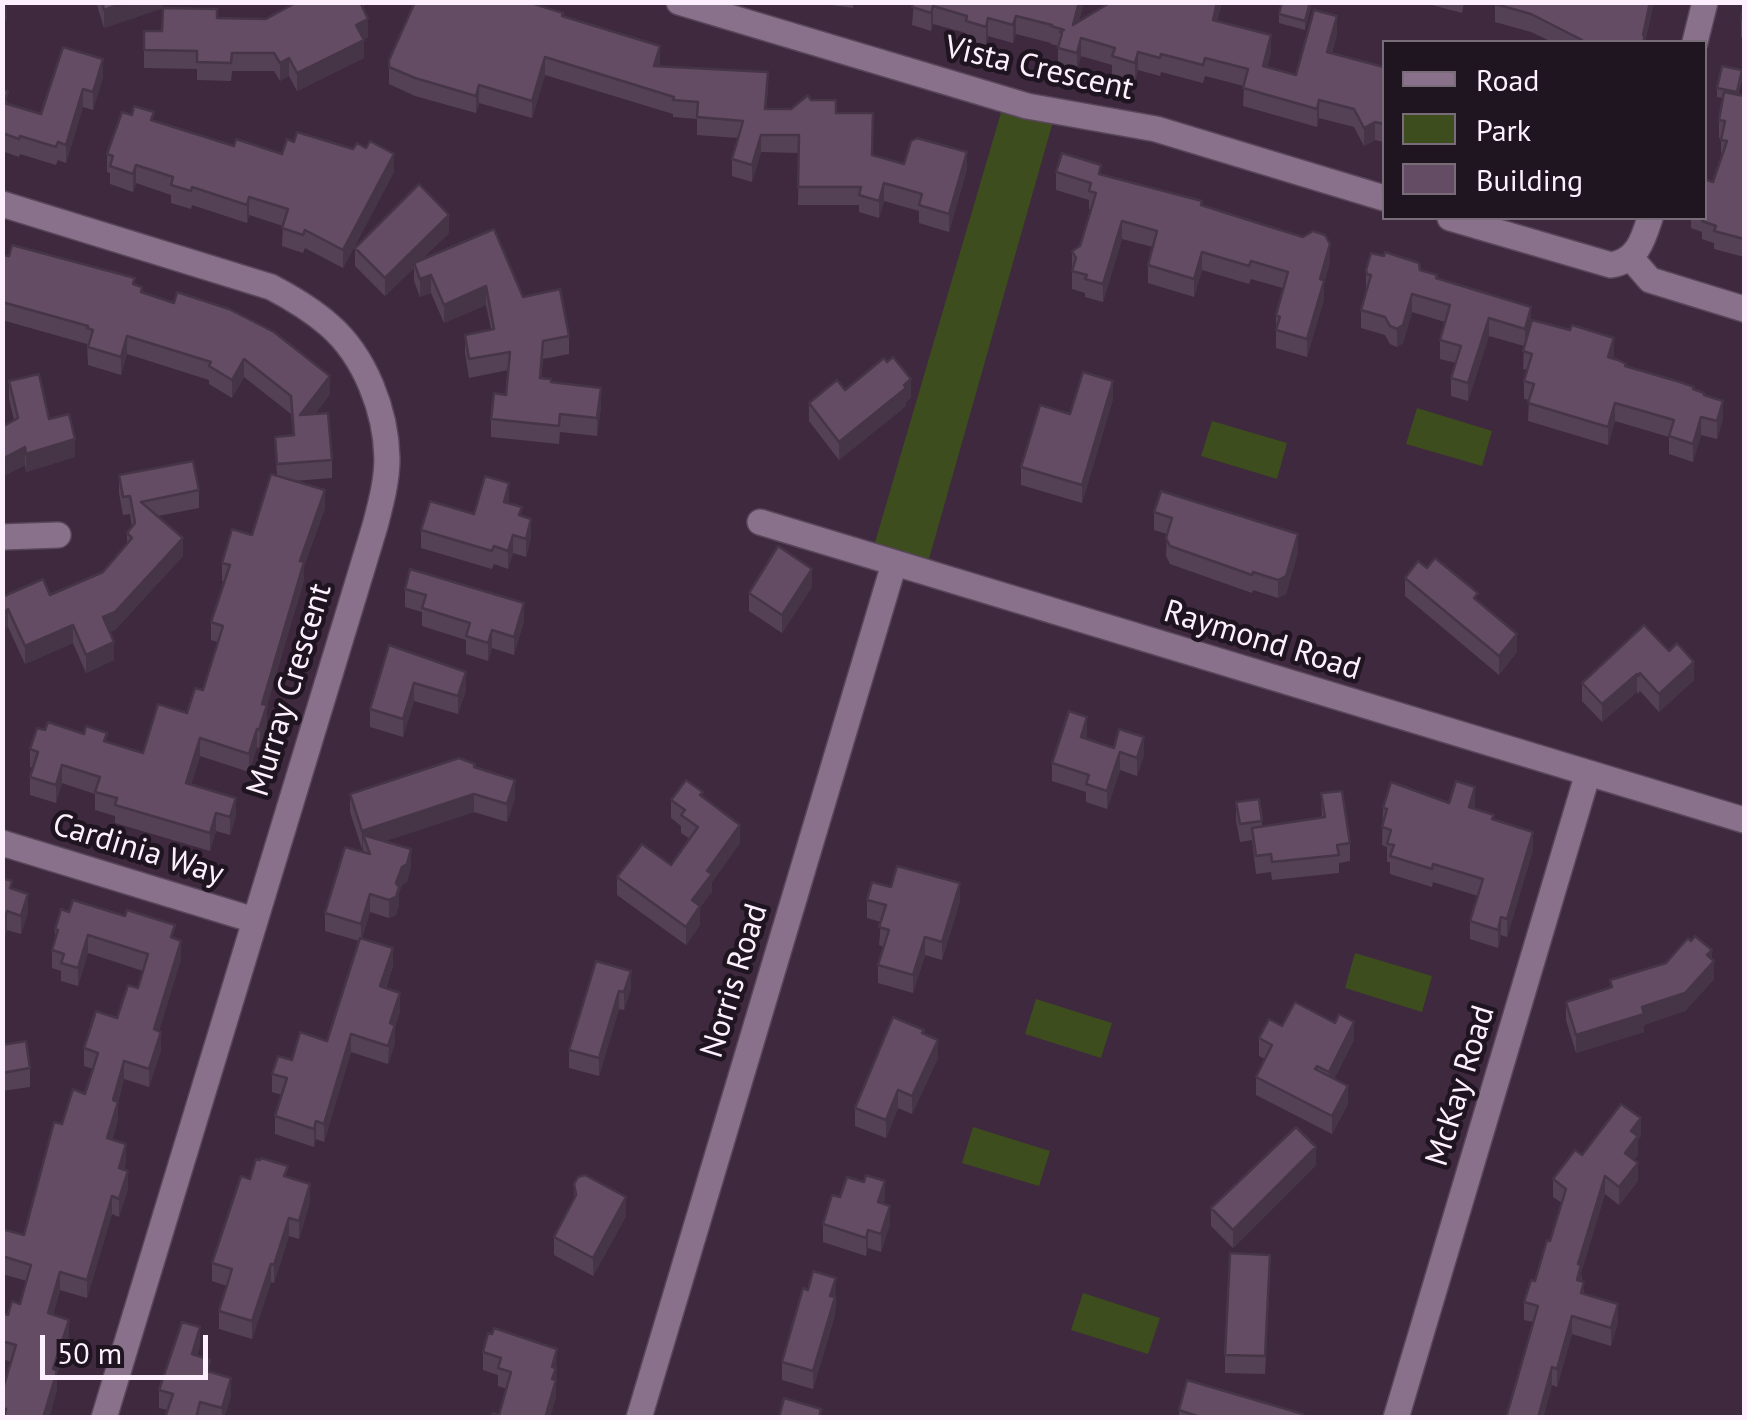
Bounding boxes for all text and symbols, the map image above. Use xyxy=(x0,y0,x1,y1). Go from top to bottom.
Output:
street label: Vista Crescent xyxy=(941,29,1137,109)
legend xyxy=(1382,40,1707,220)
text: Road xyxy=(1476,60,1540,99)
text: Park xyxy=(1476,110,1531,149)
text: Building xyxy=(1476,160,1583,199)
street label: Murray Crescent xyxy=(239,579,341,801)
street label: Raymond Road xyxy=(1159,593,1365,689)
street label: Cardinia Way xyxy=(48,806,228,894)
street label: Norris Road xyxy=(693,899,777,1063)
street label: McKay Road xyxy=(1418,1001,1504,1171)
scale bar xyxy=(45,1315,212,1377)
text: 50 m xyxy=(57,1333,122,1372)

